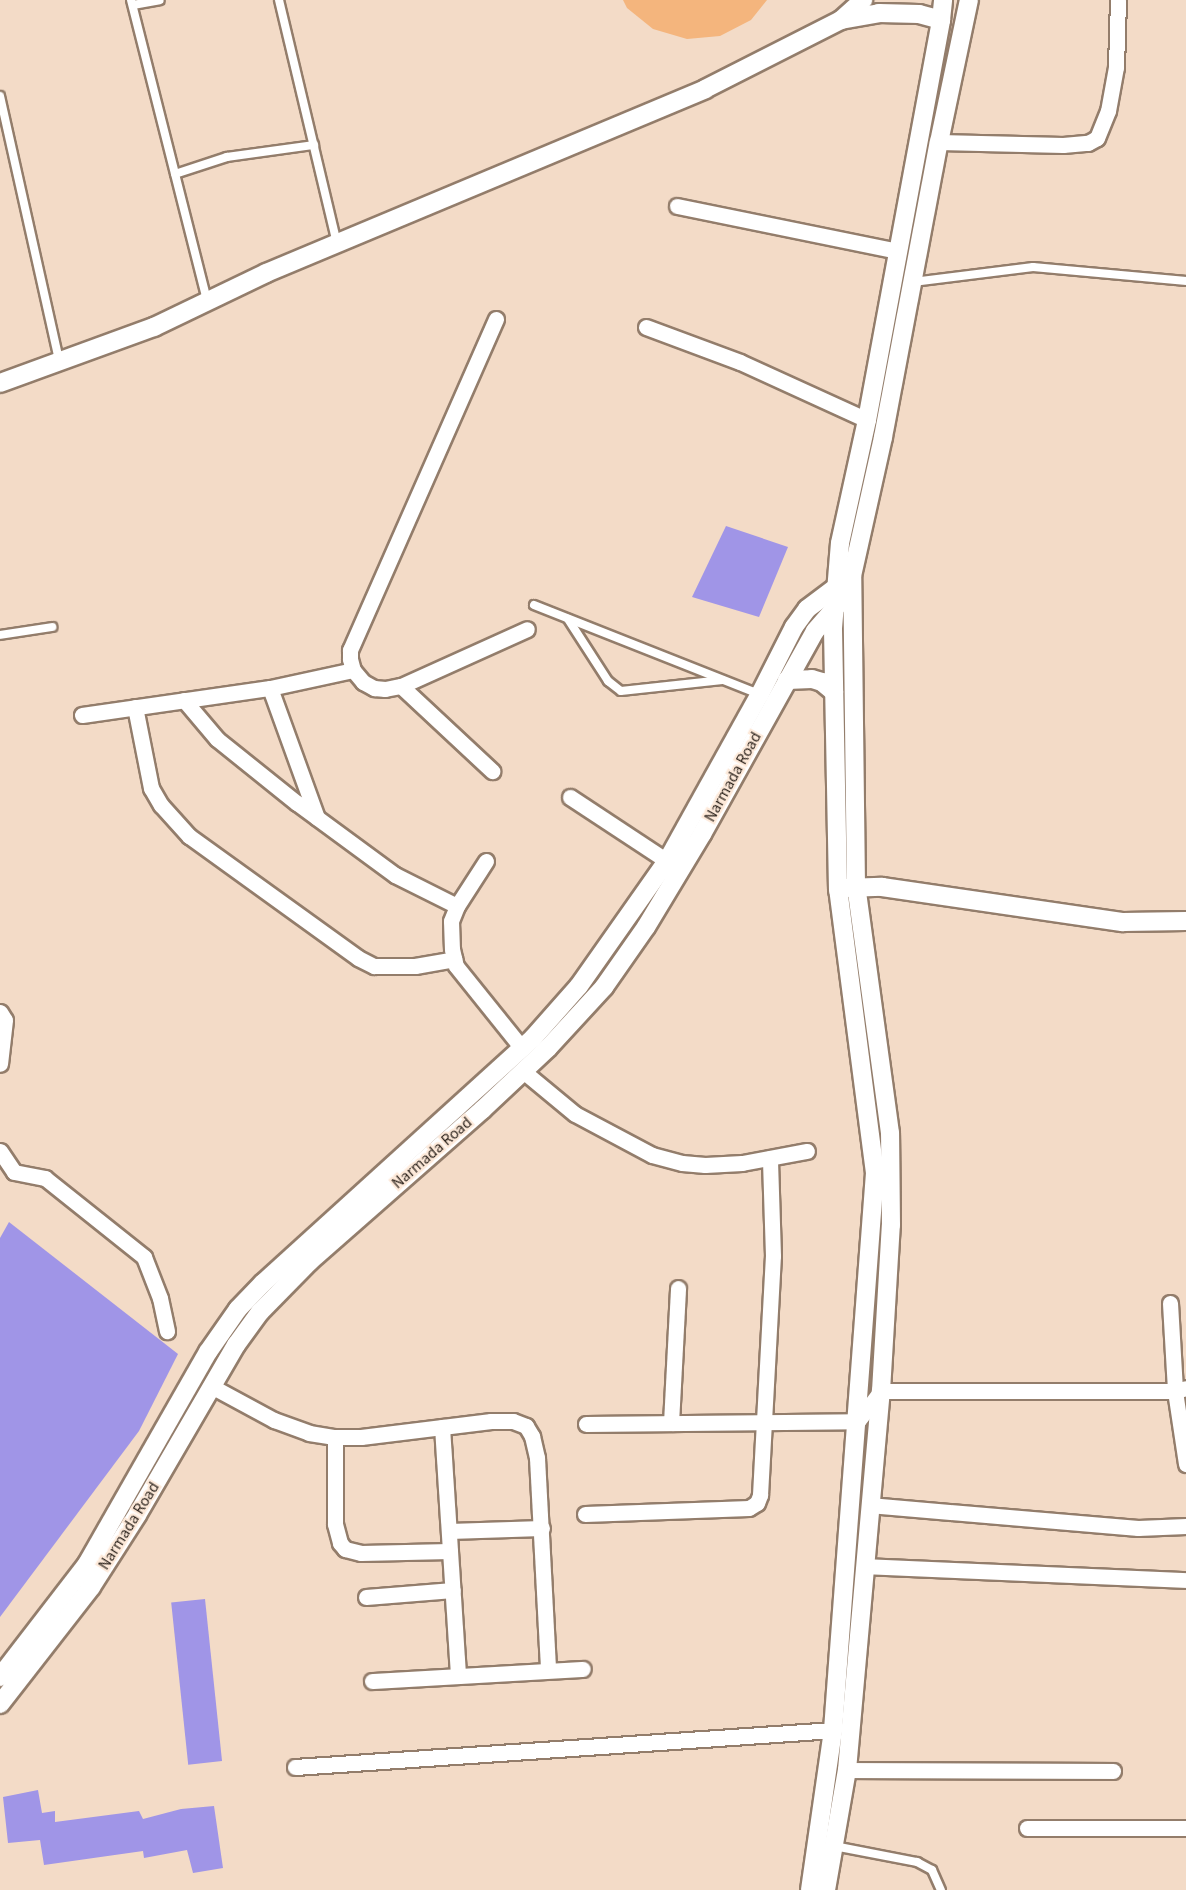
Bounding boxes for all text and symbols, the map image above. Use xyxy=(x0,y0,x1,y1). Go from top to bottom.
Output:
street label: Narmada Road xyxy=(700,729,766,825)
street label: Narmada Road xyxy=(388,1113,476,1193)
street label: Narmada Road xyxy=(94,1479,164,1573)

